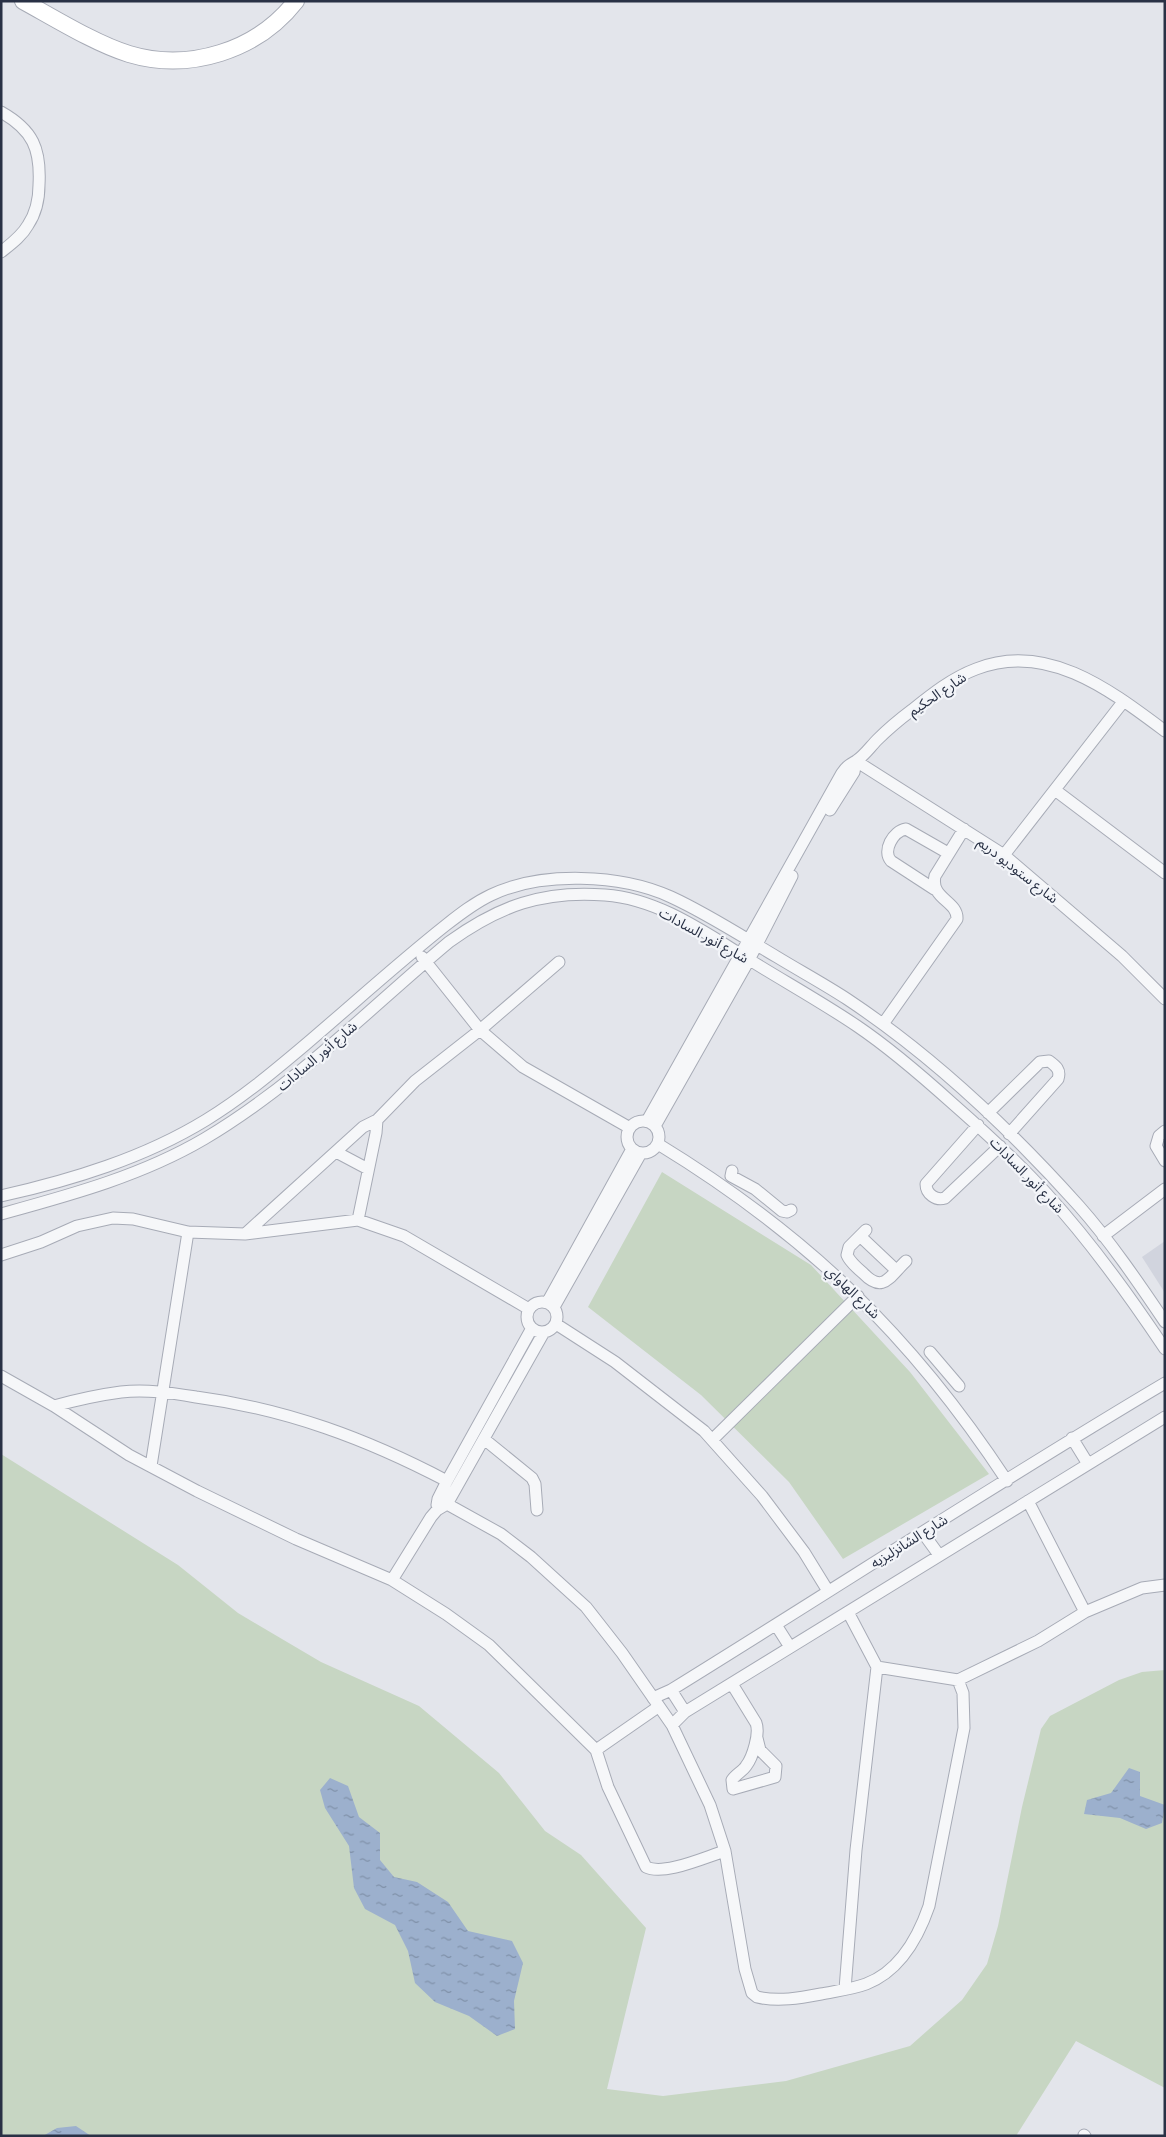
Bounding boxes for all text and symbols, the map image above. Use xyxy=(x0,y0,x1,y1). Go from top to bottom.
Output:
street label: شارع الحكيم xyxy=(905,669,971,722)
street label: شارع ستوديو دريم xyxy=(973,834,1061,909)
street label: شارع أنور السادات xyxy=(655,903,752,969)
street label: شارع أنور السادات xyxy=(273,1017,362,1096)
street label: شارع أنور السادات xyxy=(985,1133,1068,1218)
street label: شارع الهاواي xyxy=(820,1262,883,1324)
street label: شارع الشانزليزيه xyxy=(868,1511,952,1573)

